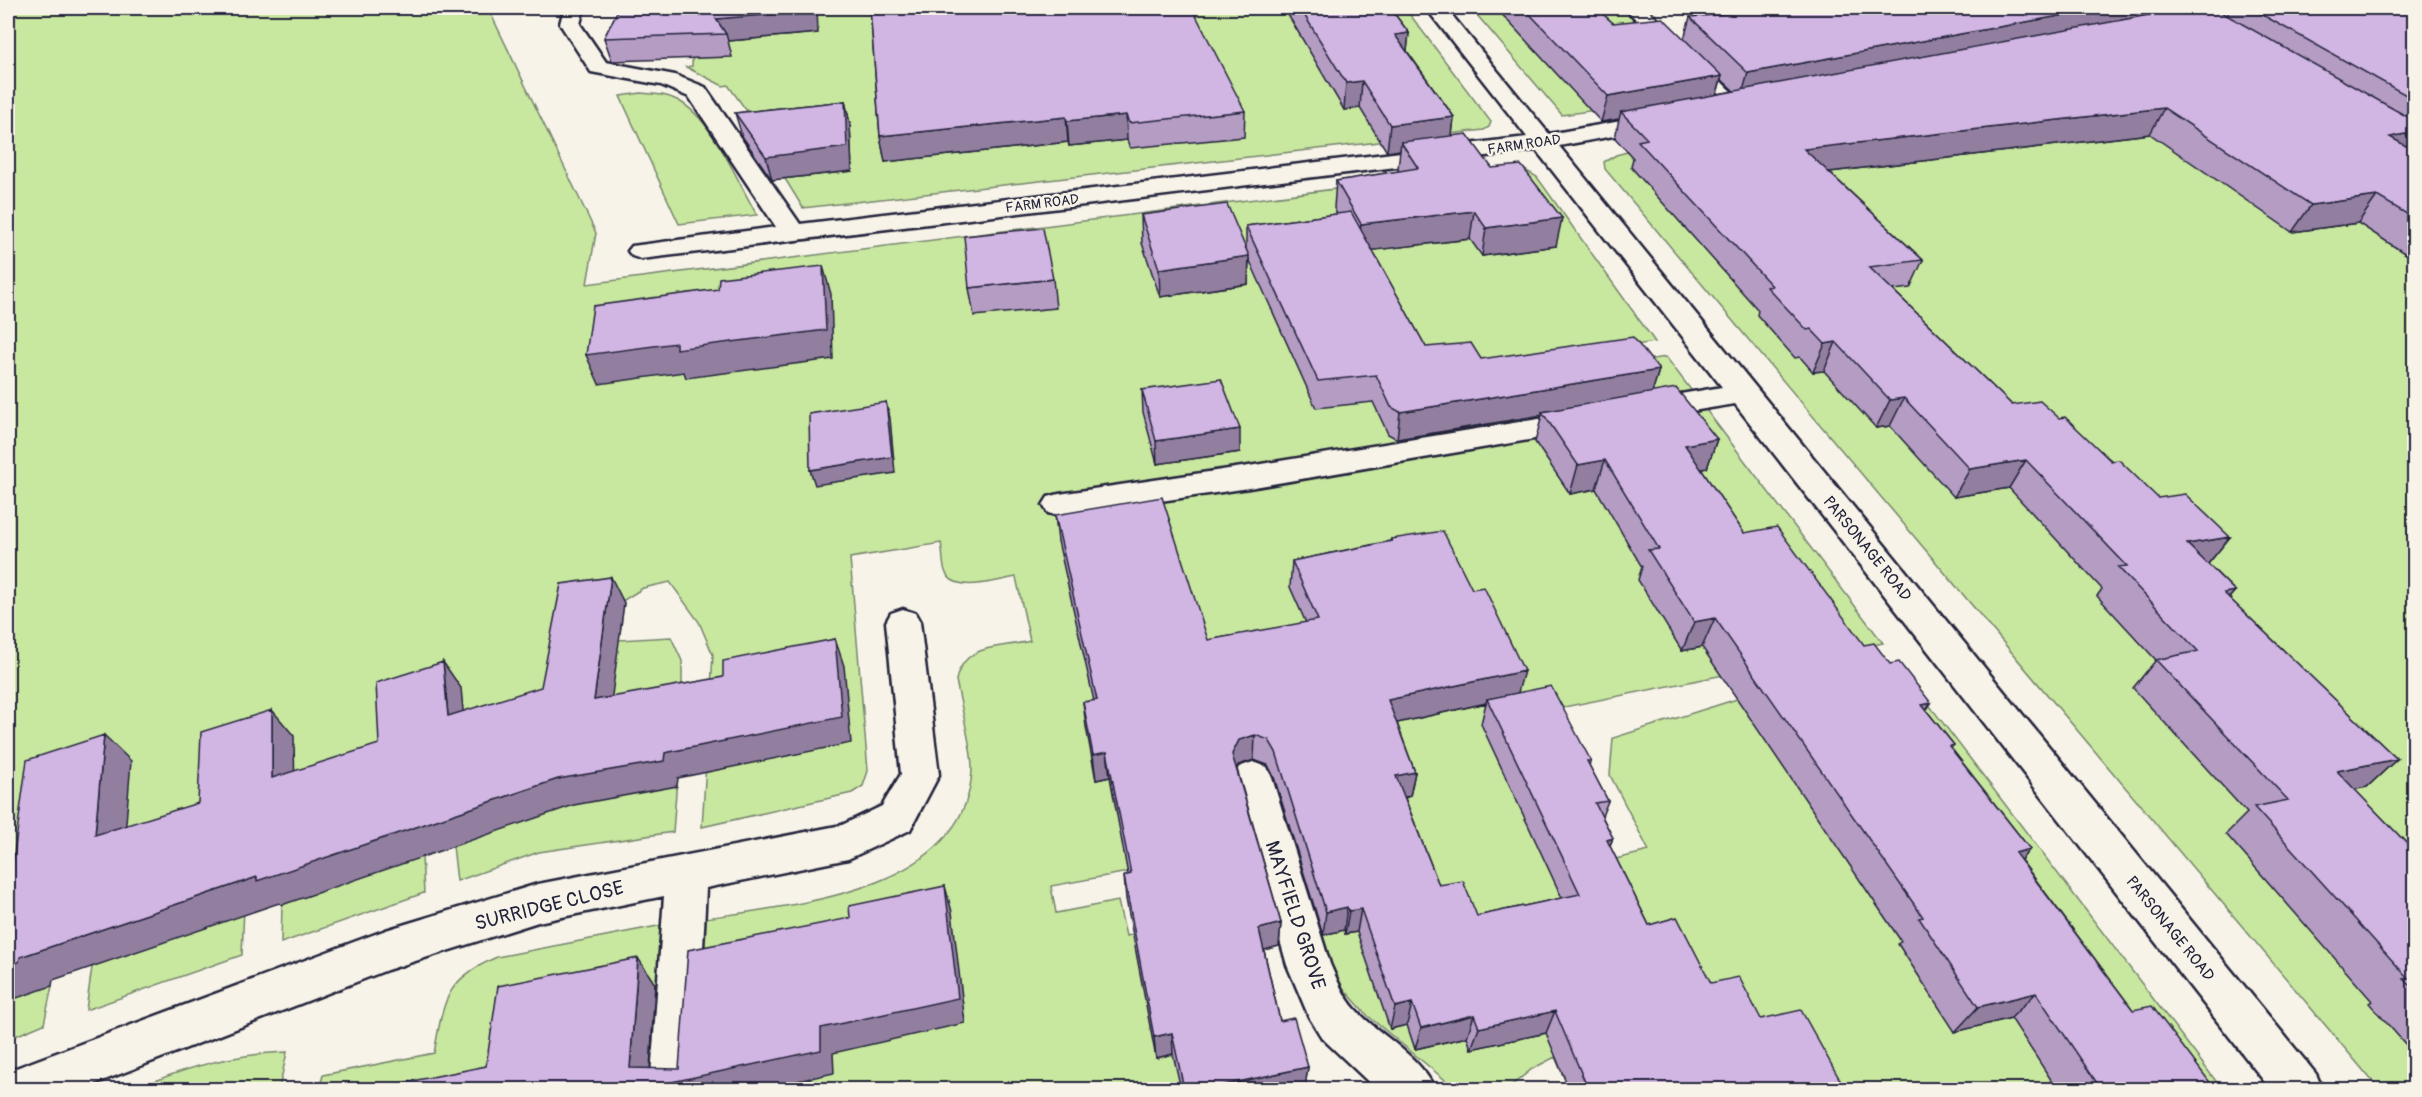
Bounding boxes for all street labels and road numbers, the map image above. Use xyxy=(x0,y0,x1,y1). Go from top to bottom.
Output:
street label: FARM ROAD xyxy=(1486,131,1562,158)
street label: FARM ROAD xyxy=(1004,191,1080,216)
street label: PARSONAGE ROAD xyxy=(1819,492,1916,605)
street label: MAYFIELD GROVE xyxy=(1260,838,1331,993)
street label: PARSONAGE ROAD xyxy=(2122,872,2219,985)
street label: SURRIDGE CLOSE xyxy=(472,875,626,936)

